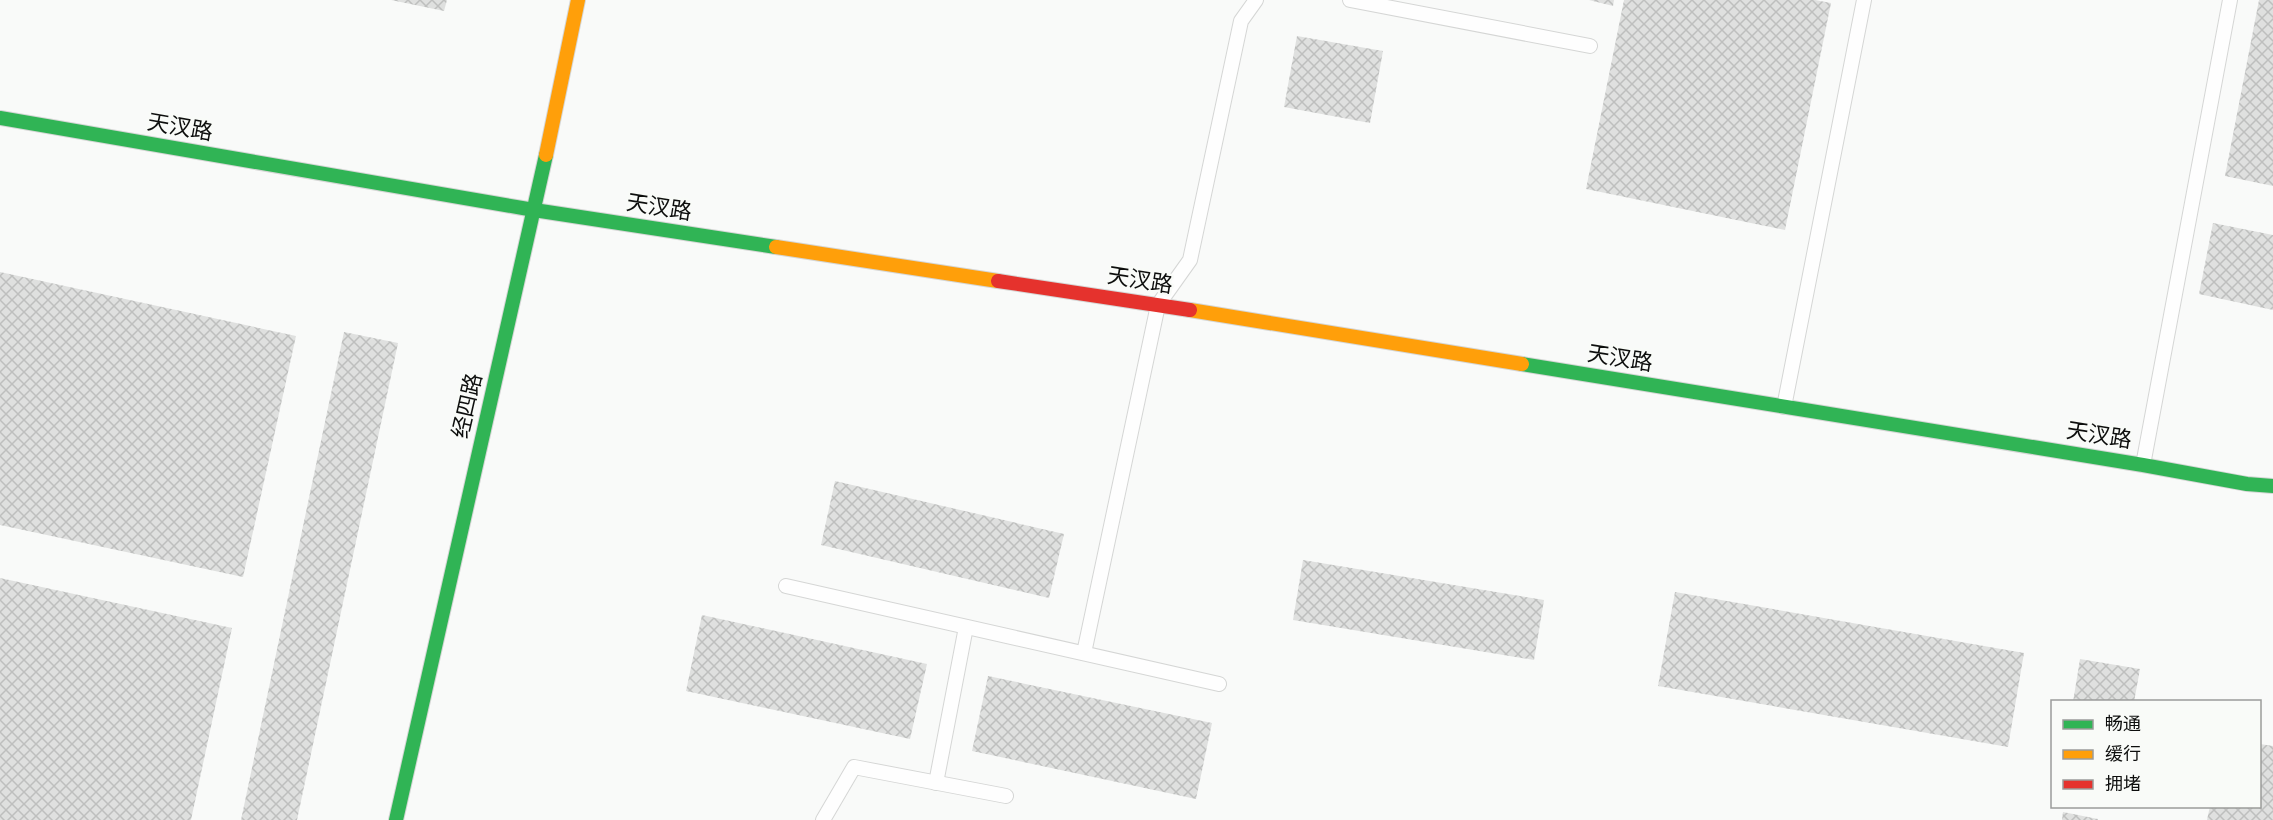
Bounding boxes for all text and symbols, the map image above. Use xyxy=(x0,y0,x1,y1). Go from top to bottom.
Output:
street label: 天汊路 xyxy=(145,106,215,150)
street label: 天汊路 xyxy=(624,187,694,229)
street label: 天汊路 xyxy=(1105,260,1175,302)
street label: 天汊路 xyxy=(1585,338,1655,380)
street label: 经四路 xyxy=(444,370,492,442)
street label: 天汊路 xyxy=(2064,415,2134,457)
legend xyxy=(2051,700,2261,808)
text: 畅通 xyxy=(2105,711,2141,738)
text: 缓行 xyxy=(2105,741,2141,768)
text: 拥堵 xyxy=(2105,771,2141,798)

